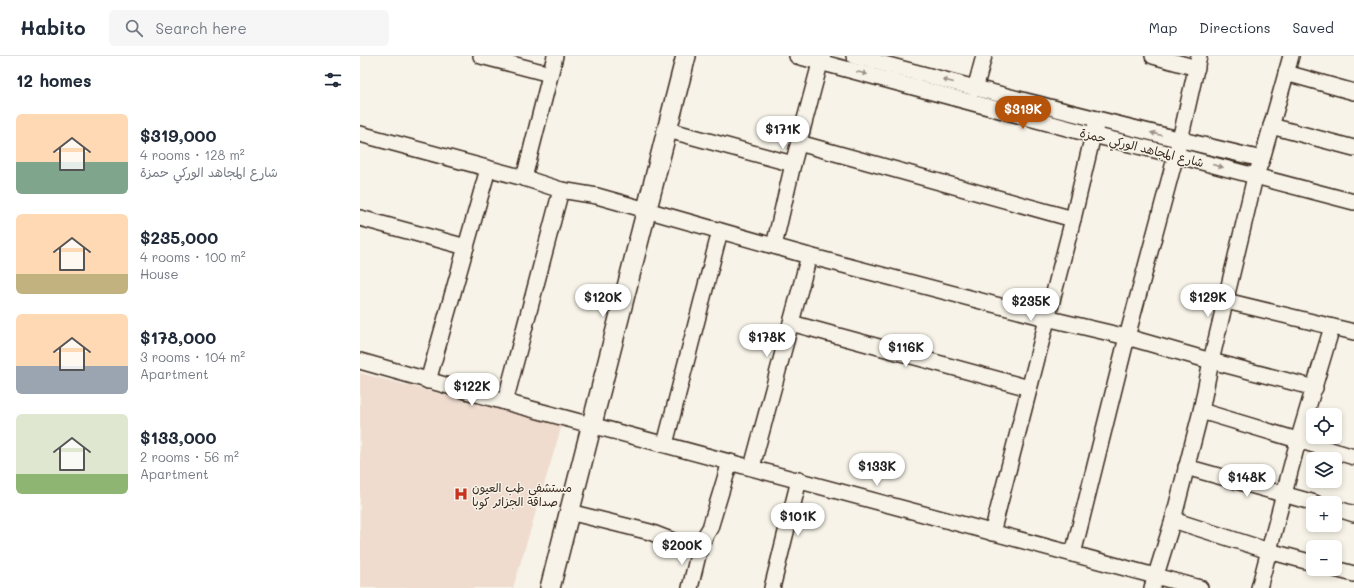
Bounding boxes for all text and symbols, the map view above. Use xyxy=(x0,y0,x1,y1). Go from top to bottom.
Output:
search box xyxy=(109,10,389,46)
text: Habito xyxy=(20,15,85,40)
icon: search xyxy=(123,17,145,39)
text: Search here xyxy=(155,18,247,38)
text: Map xyxy=(1149,18,1177,37)
text: Directions xyxy=(1199,18,1270,37)
text: Saved xyxy=(1292,18,1334,37)
text: 12 homes xyxy=(16,69,92,91)
icon: filters xyxy=(322,69,344,91)
one-way arrow xyxy=(856,70,868,76)
one-way arrow xyxy=(942,78,954,84)
pin: $319K xyxy=(995,96,1051,130)
text: $319K xyxy=(1004,100,1042,117)
pin: $171K xyxy=(755,116,811,150)
text: $171K xyxy=(765,120,801,137)
text: $319,000 xyxy=(140,124,216,146)
street label: شارع المجاهد الوركي حمزة xyxy=(1077,124,1206,174)
icon: home xyxy=(48,130,96,178)
one-way arrow xyxy=(1149,130,1162,136)
text: 4 rooms · 128 m² xyxy=(140,146,245,163)
text: شارع المجاهد الوركي حمزة xyxy=(140,163,278,180)
one-way arrow xyxy=(1212,164,1224,170)
text: $235,000 xyxy=(140,226,218,248)
icon: home xyxy=(48,230,96,278)
text: 4 rooms · 100 m² xyxy=(140,248,246,265)
text: House xyxy=(140,265,178,282)
pin: $120K xyxy=(575,284,631,318)
pin: $129K xyxy=(1180,284,1236,318)
text: $120K xyxy=(584,288,622,305)
pin: $235K xyxy=(1003,288,1059,322)
text: $129K xyxy=(1189,288,1227,305)
text: $235K xyxy=(1011,292,1051,309)
pin: $178K xyxy=(739,324,795,358)
text: $178,000 xyxy=(140,326,216,348)
text: $178K xyxy=(748,328,786,345)
icon: home xyxy=(48,330,96,378)
pin: $116K xyxy=(878,334,934,368)
text: $116K xyxy=(888,338,924,355)
text: 3 rooms · 104 m² xyxy=(140,348,245,365)
text: Apartment xyxy=(140,365,209,382)
pin: $122K xyxy=(444,373,500,407)
text: $122K xyxy=(454,377,490,394)
map controls xyxy=(1306,408,1342,576)
button: locate xyxy=(1306,408,1342,444)
text: $133,000 xyxy=(140,426,216,448)
icon: home xyxy=(48,430,96,478)
text: 2 rooms · 56 m² xyxy=(140,448,239,465)
button: layers xyxy=(1306,452,1342,488)
pin: $133K xyxy=(849,453,905,487)
text: $133K xyxy=(858,457,896,474)
pin: $148K xyxy=(1219,464,1275,498)
text: Apartment xyxy=(140,465,209,482)
text: $148K xyxy=(1228,468,1266,485)
place label: مستشفى طب العيون صداقة الجزائر كوبا xyxy=(472,479,572,510)
hospital icon: مستشفى طب العيون صداقة الجزائر كوبا xyxy=(453,486,469,502)
button: + xyxy=(1306,496,1342,532)
pin: $101K xyxy=(770,503,826,537)
text: $101K xyxy=(780,507,816,524)
pin: $200K xyxy=(654,532,710,566)
text: $200K xyxy=(662,536,702,553)
button: − xyxy=(1306,540,1342,576)

